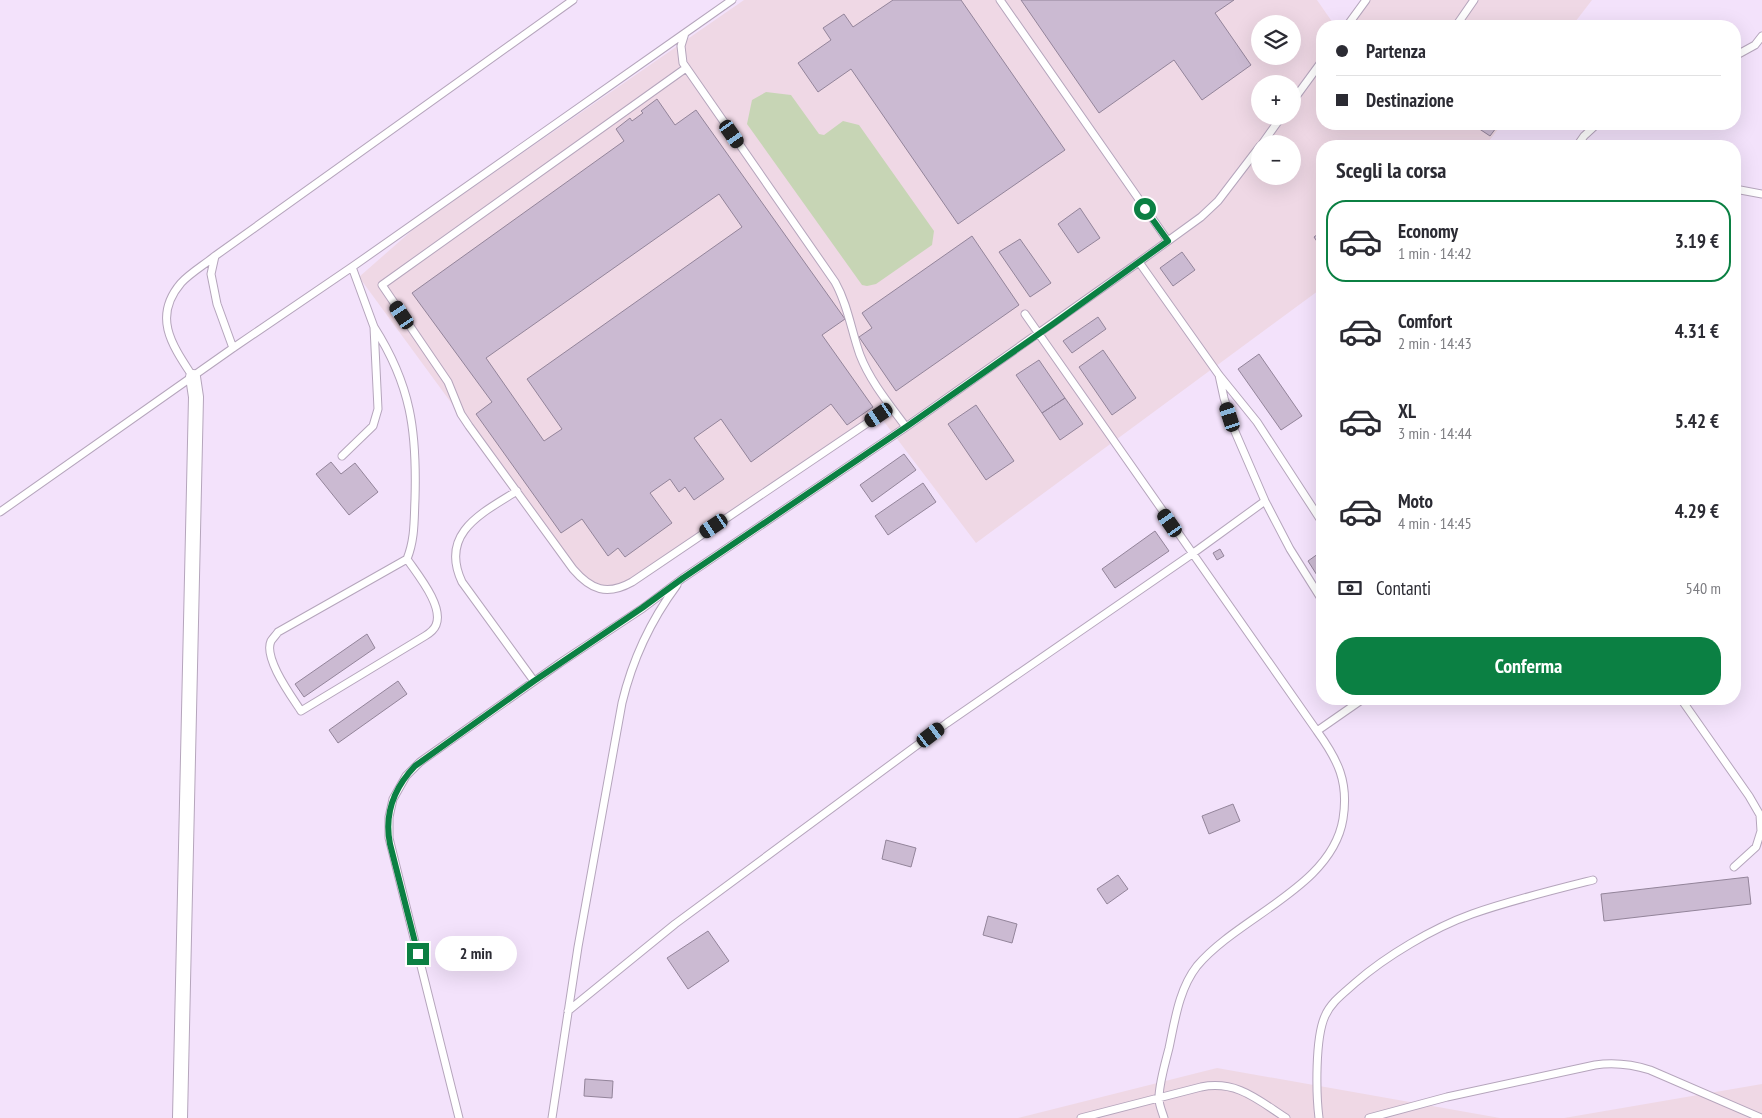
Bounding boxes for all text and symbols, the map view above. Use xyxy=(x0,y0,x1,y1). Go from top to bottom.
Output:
map controls xyxy=(1251,15,1301,185)
button: layers xyxy=(1251,15,1301,65)
text: Partenza xyxy=(1366,39,1426,63)
button: + xyxy=(1251,75,1301,125)
text: Destinazione xyxy=(1366,88,1454,112)
car xyxy=(717,117,746,151)
button: − xyxy=(1251,135,1301,185)
text: Scegli la corsa xyxy=(1336,156,1446,184)
route start xyxy=(1134,198,1156,220)
icon: car xyxy=(1338,219,1383,264)
text: Economy xyxy=(1398,219,1458,243)
text: 3.19 € xyxy=(1675,229,1719,253)
text: 1 min · 14:42 xyxy=(1398,243,1472,263)
car xyxy=(387,298,416,332)
icon: car xyxy=(1338,309,1383,354)
text: Comfort xyxy=(1398,309,1452,333)
text: 4.31 € xyxy=(1675,319,1719,343)
text: 2 min · 14:43 xyxy=(1398,333,1472,353)
icon: car xyxy=(1338,399,1383,444)
text: XL xyxy=(1398,399,1416,423)
car xyxy=(862,400,895,430)
car xyxy=(1218,400,1241,434)
text: 5.42 € xyxy=(1675,409,1719,433)
text: 3 min · 14:44 xyxy=(1398,423,1472,443)
icon: car xyxy=(1338,489,1383,534)
text: Moto xyxy=(1398,489,1433,513)
text: 4.29 € xyxy=(1675,499,1719,523)
car xyxy=(1155,506,1184,540)
car xyxy=(697,511,730,541)
text: 4 min · 14:45 xyxy=(1398,513,1472,533)
icon: cash xyxy=(1336,574,1364,602)
text: Contanti xyxy=(1376,576,1431,600)
text: 540 m xyxy=(1686,578,1721,598)
button: Conferma xyxy=(1336,637,1721,695)
car xyxy=(914,720,947,750)
callout: 2 min xyxy=(436,936,518,972)
route end xyxy=(407,943,429,965)
text: 2 min xyxy=(460,943,492,963)

